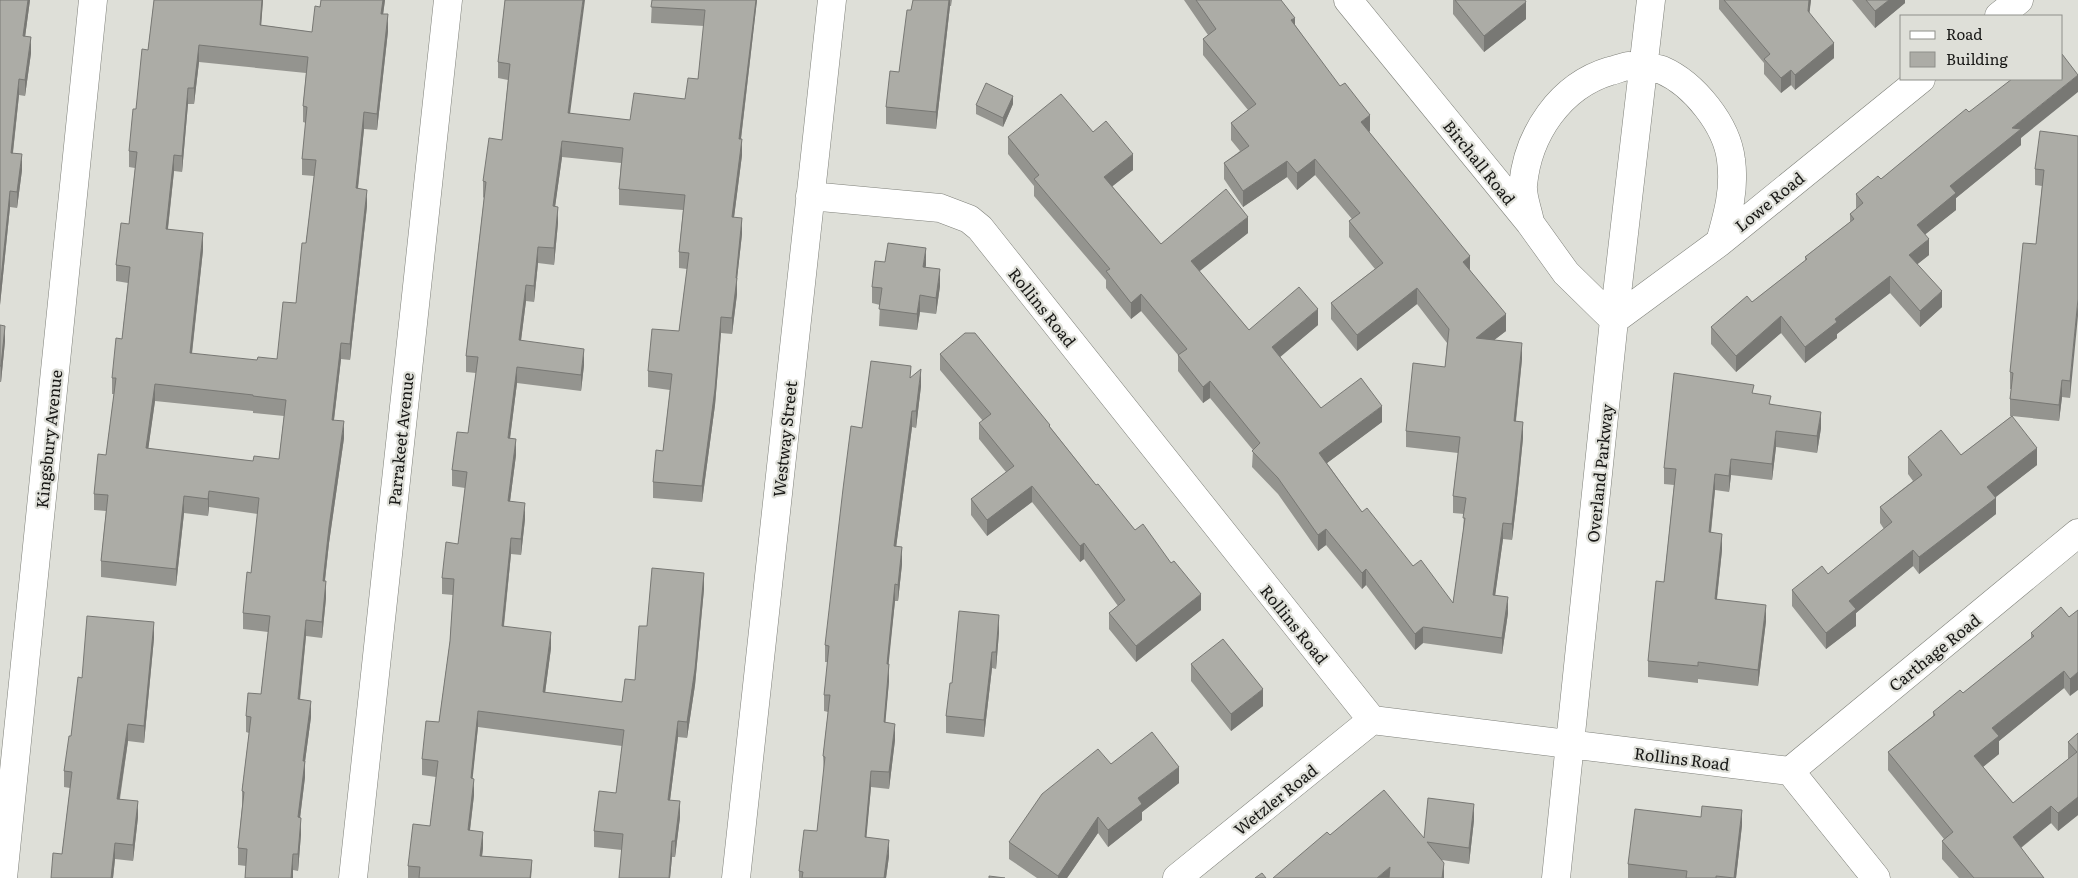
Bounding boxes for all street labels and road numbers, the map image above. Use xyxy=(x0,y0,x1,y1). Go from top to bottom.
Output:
street label: Birchall Road xyxy=(1438,114,1522,210)
street label: Lowe Road xyxy=(1729,165,1809,237)
street label: Rollins Road xyxy=(1003,262,1083,352)
street label: Kingsbury Avenue xyxy=(29,368,67,510)
street label: Parrakeet Avenue xyxy=(381,371,419,507)
street label: Westway Street xyxy=(766,379,802,498)
street label: Overland Parkway xyxy=(1580,402,1618,543)
street label: Rollins Road xyxy=(1255,579,1335,669)
street label: Carthage Road xyxy=(1883,607,1985,696)
street label: Rollins Road xyxy=(1633,740,1731,776)
street label: Wetzler Road xyxy=(1228,758,1322,840)

